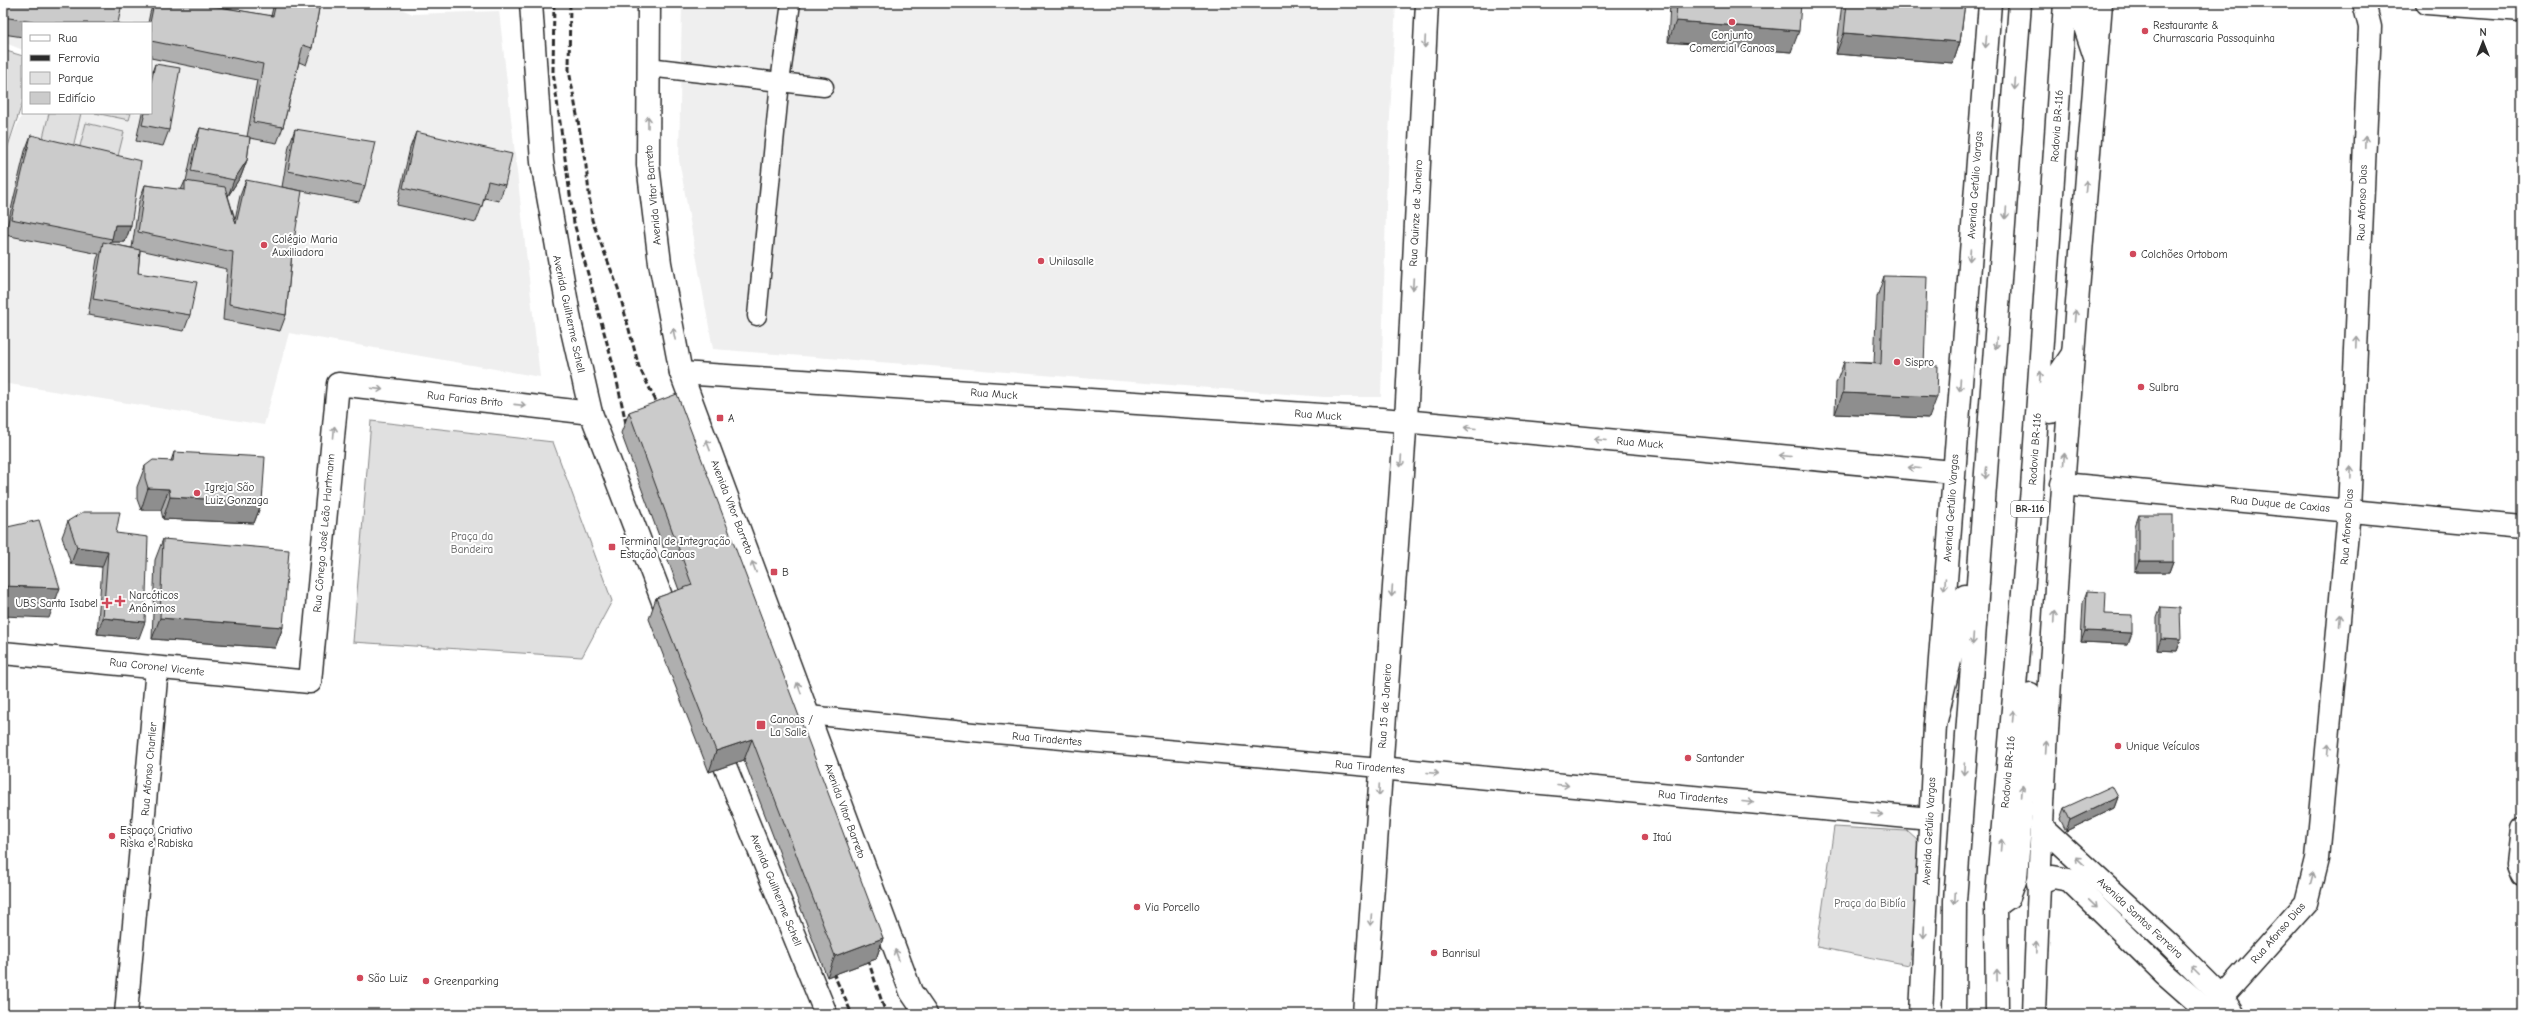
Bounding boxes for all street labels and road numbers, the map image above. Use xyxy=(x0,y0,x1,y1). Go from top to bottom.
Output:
street label: Rodovia BR-116 xyxy=(2048,89,2066,163)
street label: Avenida Getúlio Vargas xyxy=(1965,130,1985,239)
street label: Avenida Vitor Barreto xyxy=(642,144,664,246)
street label: Rua Quinze de Janeiro xyxy=(1407,159,1425,267)
street label: Rua Afonso Dias xyxy=(2354,164,2370,241)
street label: Avenida Guilherme Schell xyxy=(550,254,588,374)
street label: Rua Muck xyxy=(970,386,1019,402)
street label: Rua Farias Brito xyxy=(427,389,504,409)
street label: Rua Muck xyxy=(1294,407,1343,423)
street label: Rodovia BR-116 xyxy=(2026,412,2044,486)
street label: Rua Muck xyxy=(1616,434,1665,452)
street label: Rua Cônego José Leão Hartmann xyxy=(311,453,337,613)
street label: Avenida Getúlio Vargas xyxy=(1941,453,1961,562)
street label: Avenida Vitor Barreto xyxy=(708,458,756,556)
street label: Rua Afonso Dias xyxy=(2338,488,2356,566)
street label: Rua Duque de Caxias xyxy=(2230,493,2331,515)
road number: BR-116 xyxy=(2011,501,2049,517)
street label: Rua Coronel Vicente xyxy=(109,656,206,679)
street label: Rua 15 de Janeiro xyxy=(1376,663,1394,749)
street label: Rua Afonso Charlier xyxy=(138,721,160,816)
street label: Rua Tiradentes xyxy=(1012,729,1083,749)
street label: Rodovia BR-116 xyxy=(1998,735,2018,809)
street label: Rua Tiradentes xyxy=(1335,757,1406,777)
street label: Avenida Vitor Barreto xyxy=(822,762,868,861)
street label: Avenida Getúlio Vargas xyxy=(1920,776,1938,885)
street label: Rua Tiradentes xyxy=(1658,787,1729,807)
street label: Avenida Guilherme Schell xyxy=(747,832,805,948)
street label: Avenida Santos Ferreira xyxy=(2095,875,2185,961)
street label: Rua Afonso Dias xyxy=(2248,900,2308,966)

